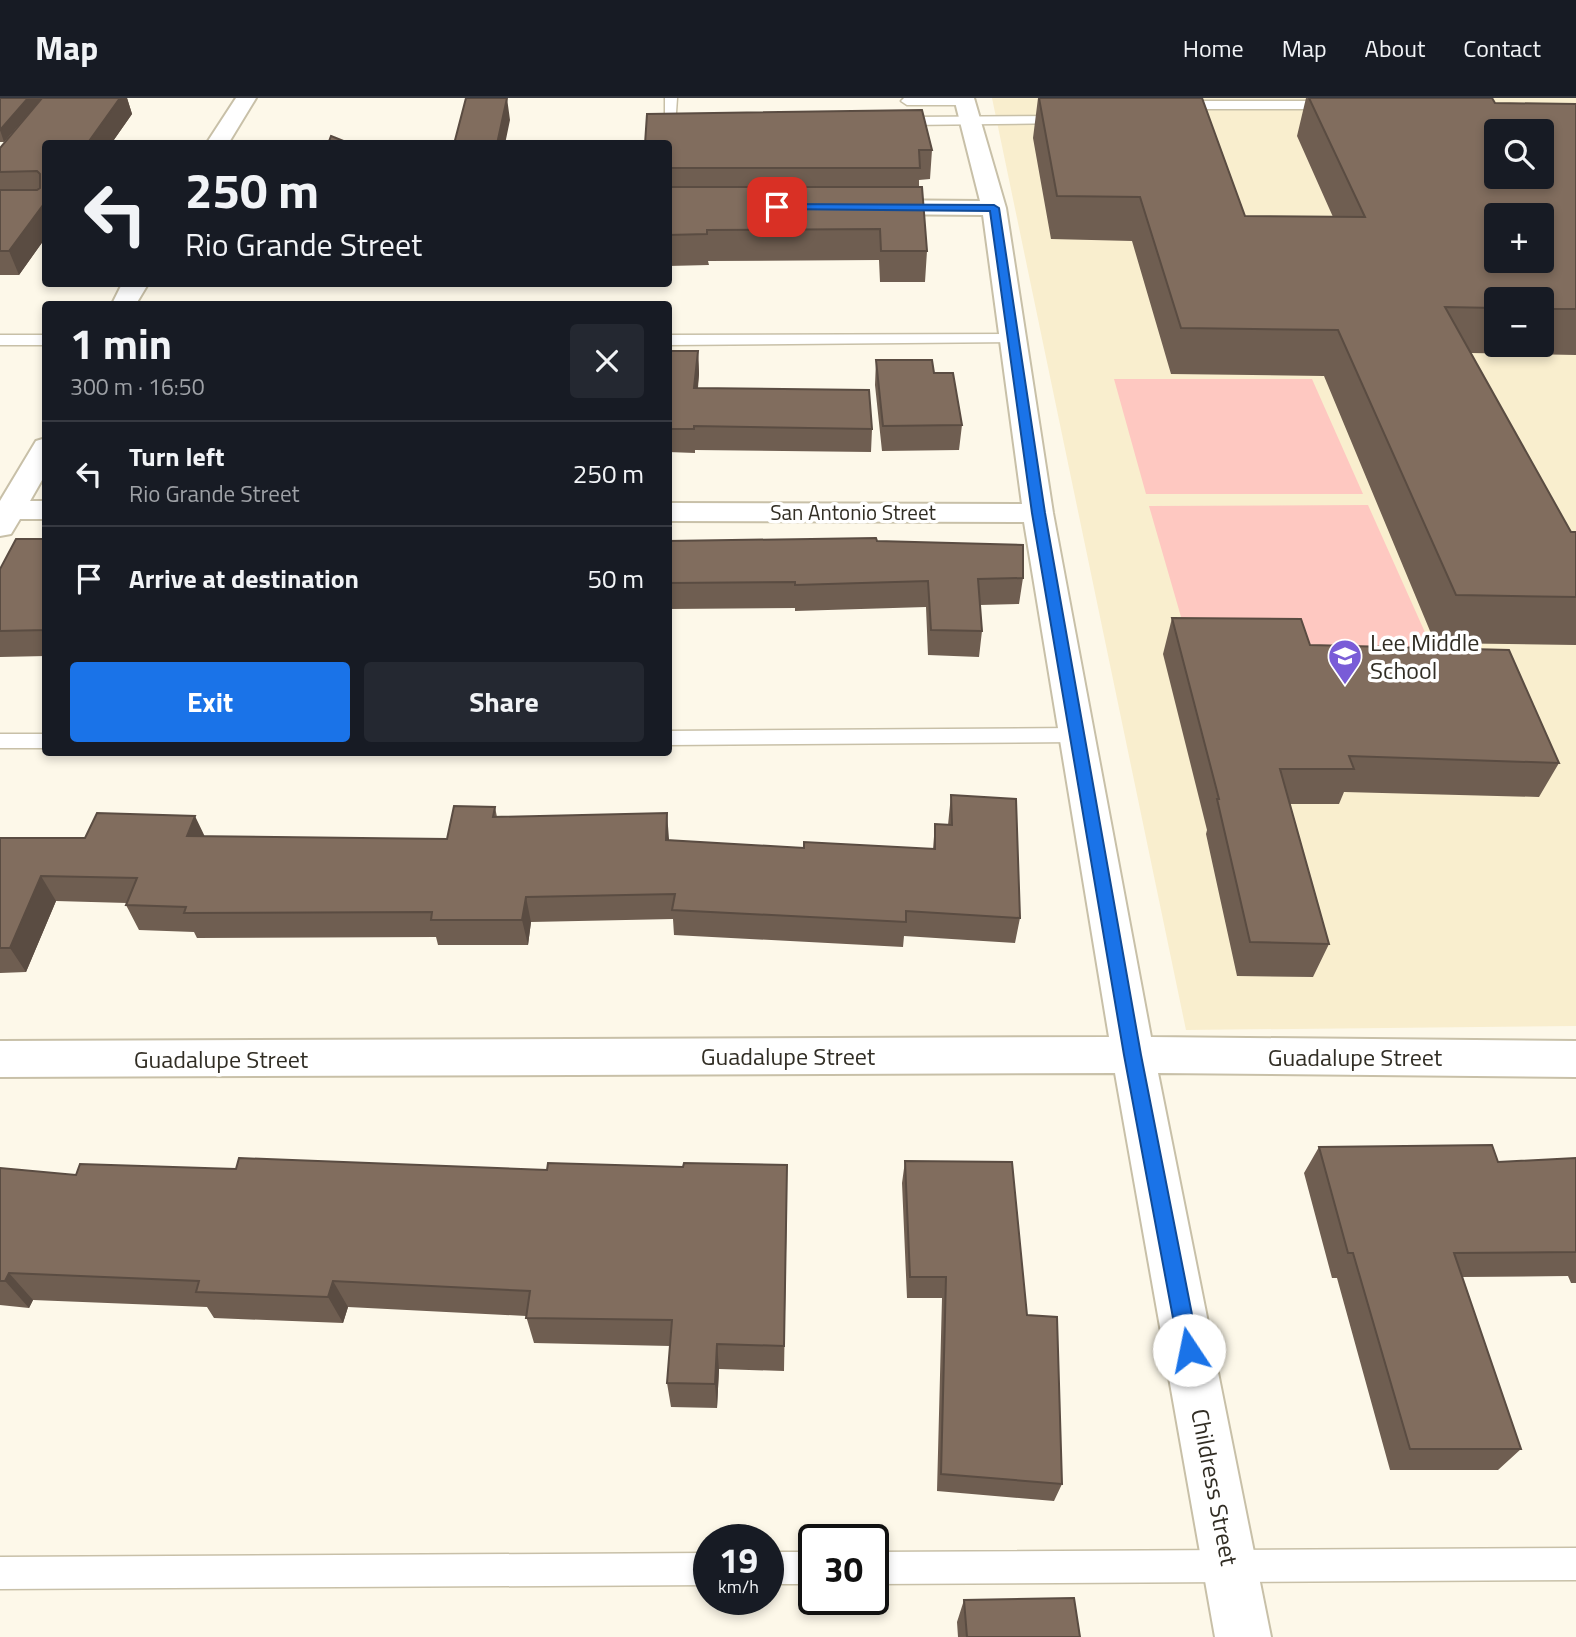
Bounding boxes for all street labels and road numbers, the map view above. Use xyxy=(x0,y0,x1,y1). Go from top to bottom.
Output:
street label: San Antonio Street xyxy=(770,496,936,528)
street label: Guadalupe Street xyxy=(701,1038,876,1074)
street label: Guadalupe Street xyxy=(1268,1039,1443,1075)
street label: Guadalupe Street xyxy=(134,1041,309,1077)
street label: Childress Street xyxy=(1182,1405,1248,1569)

